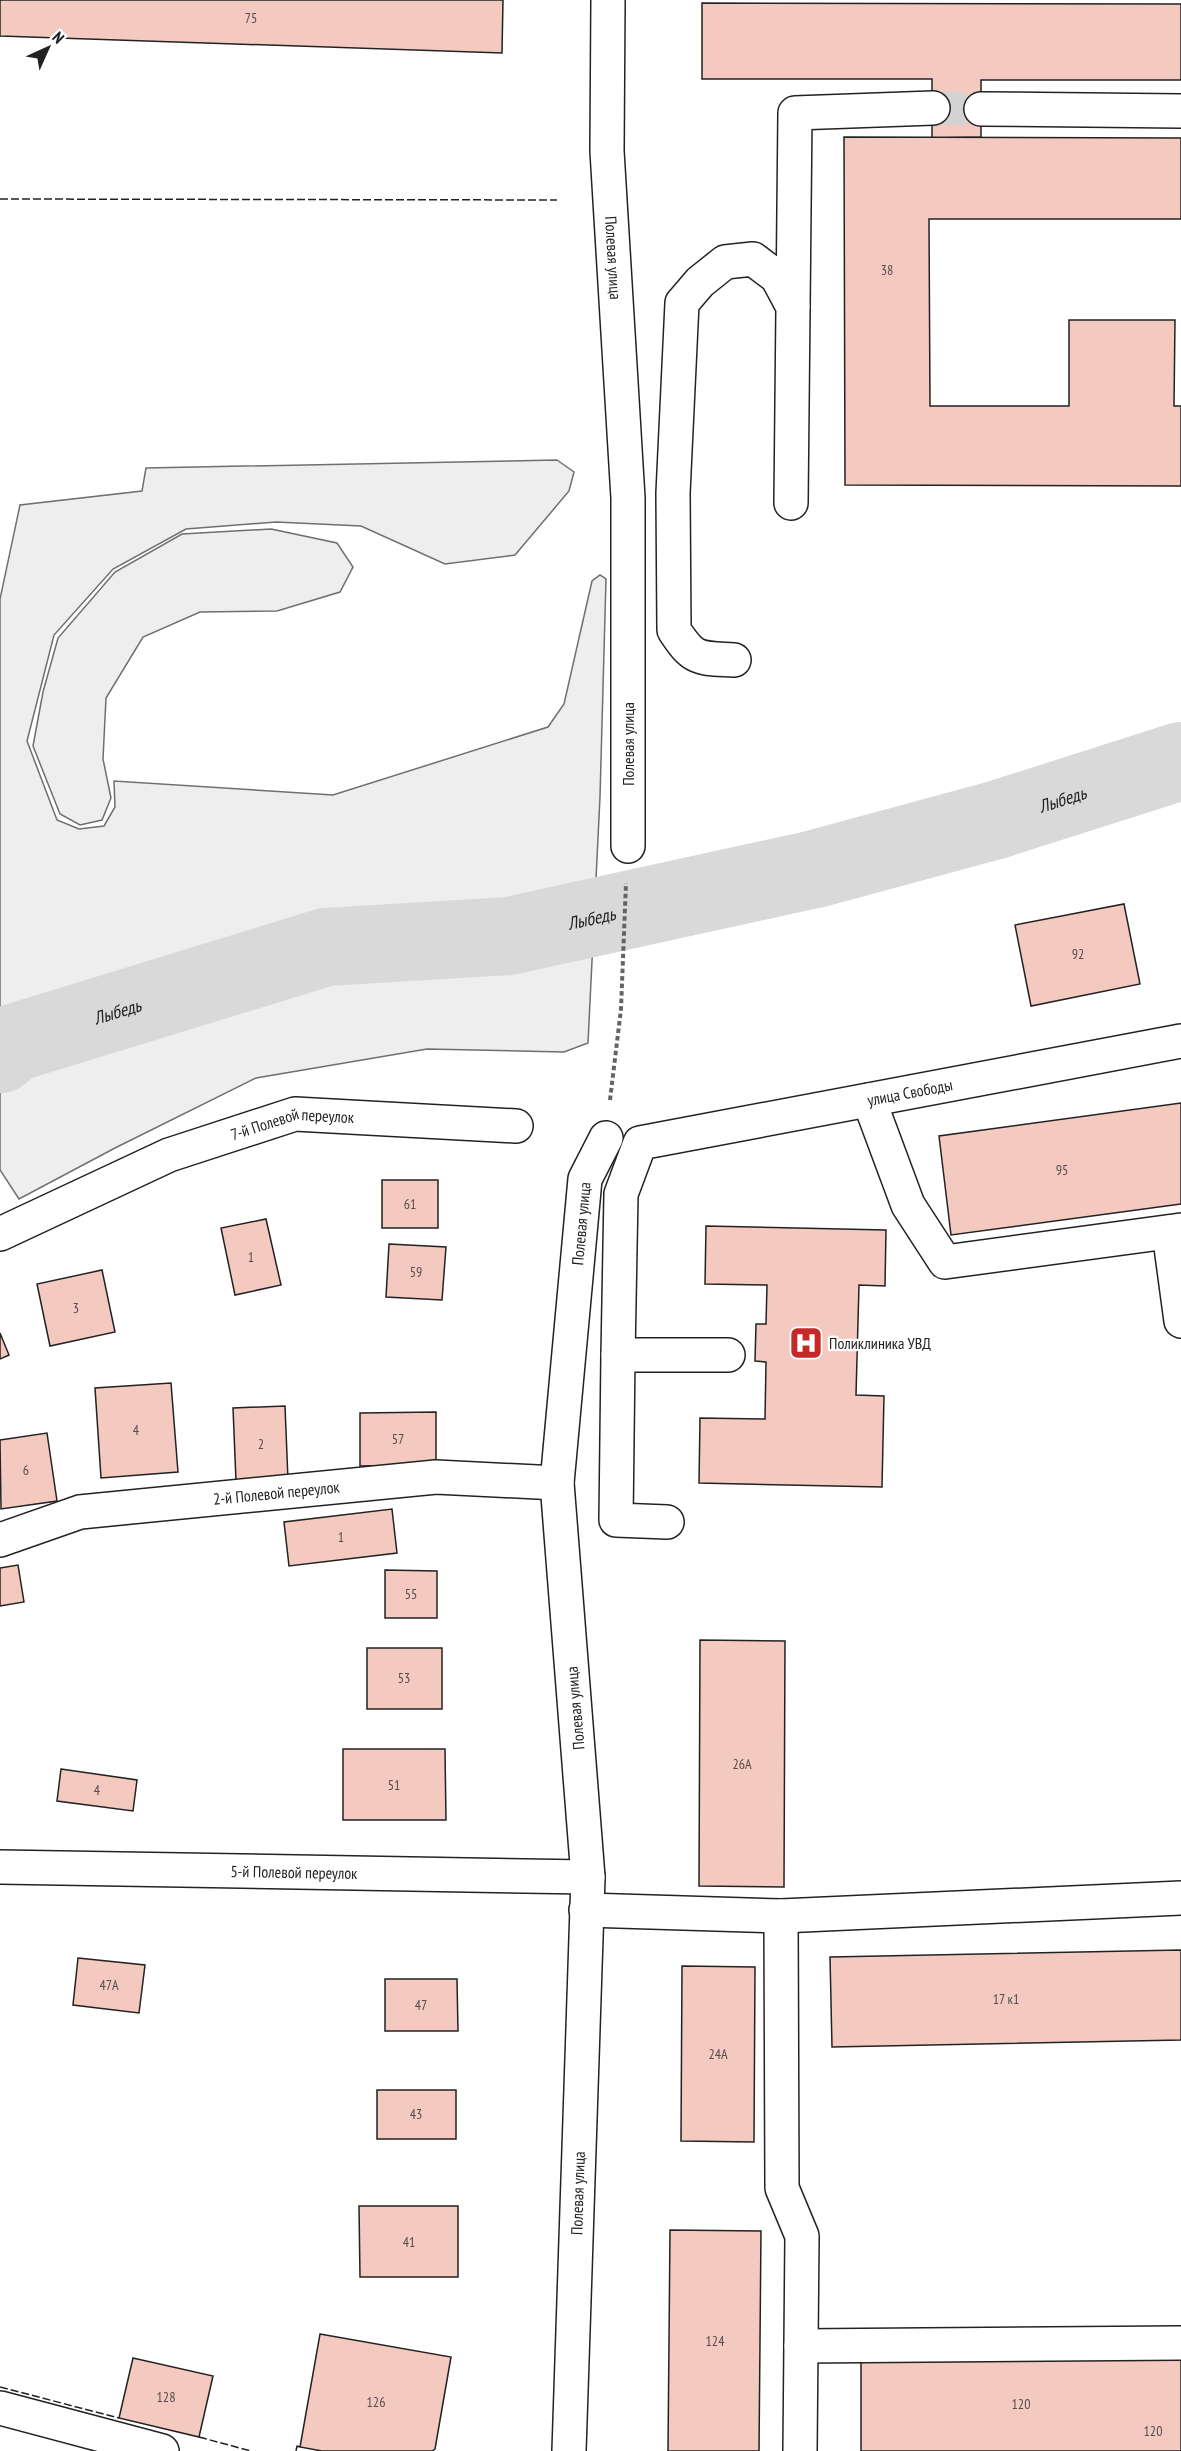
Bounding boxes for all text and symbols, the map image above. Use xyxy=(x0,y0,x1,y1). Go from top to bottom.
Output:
house number: 75 xyxy=(245,9,257,27)
north arrow xyxy=(18,18,78,78)
text: N xyxy=(48,27,69,48)
street label: Полевая улица xyxy=(601,215,626,300)
house number: 38 xyxy=(881,261,893,279)
street label: Полевая улица xyxy=(618,702,638,786)
water label: Лыбедь xyxy=(1035,780,1090,817)
water label: Лыбедь xyxy=(564,901,619,935)
house number: 92 xyxy=(1072,945,1084,963)
water label: Лыбедь xyxy=(90,993,145,1029)
street label: улица Свободы xyxy=(865,1074,954,1110)
street label: 7-й Полевой переулок xyxy=(228,1103,355,1144)
house number: 95 xyxy=(1056,1161,1068,1179)
street label: Полевая улица xyxy=(567,1181,595,1266)
house number: 61 xyxy=(404,1195,416,1213)
house number: 1 xyxy=(248,1248,254,1266)
house number: 59 xyxy=(410,1263,422,1281)
house number: 3 xyxy=(73,1299,79,1317)
hospital icon: Поликлиника УВД xyxy=(788,1325,824,1361)
place label: Поликлиника УВД xyxy=(829,1333,931,1353)
house number: 4 xyxy=(133,1421,140,1439)
house number: 57 xyxy=(392,1430,404,1448)
house number: 2 xyxy=(258,1435,264,1453)
house number: 6 xyxy=(23,1461,29,1479)
street label: 2-й Полевой переулок xyxy=(212,1476,341,1509)
house number: 1 xyxy=(338,1528,344,1546)
house number: 55 xyxy=(405,1585,417,1603)
street label: Полевая улица xyxy=(561,1665,589,1751)
house number: 53 xyxy=(398,1669,410,1687)
house number: 26А xyxy=(732,1755,752,1773)
house number: 51 xyxy=(388,1776,400,1794)
house number: 4 xyxy=(94,1781,101,1799)
street label: 5-й Полевой переулок xyxy=(230,1861,358,1883)
house number: 47А xyxy=(99,1976,119,1994)
house number: 17 к1 xyxy=(993,1990,1019,2008)
house number: 47 xyxy=(415,1996,427,2014)
house number: 24А xyxy=(708,2045,728,2063)
house number: 43 xyxy=(410,2105,422,2123)
street label: Полевая улица xyxy=(566,2151,589,2235)
house number: 41 xyxy=(403,2233,415,2251)
house number: 124 xyxy=(706,2332,725,2350)
house number: 128 xyxy=(157,2388,175,2406)
house number: 126 xyxy=(367,2393,385,2411)
house number: 120 xyxy=(1012,2395,1030,2413)
house number: 120 xyxy=(1144,2422,1162,2440)

